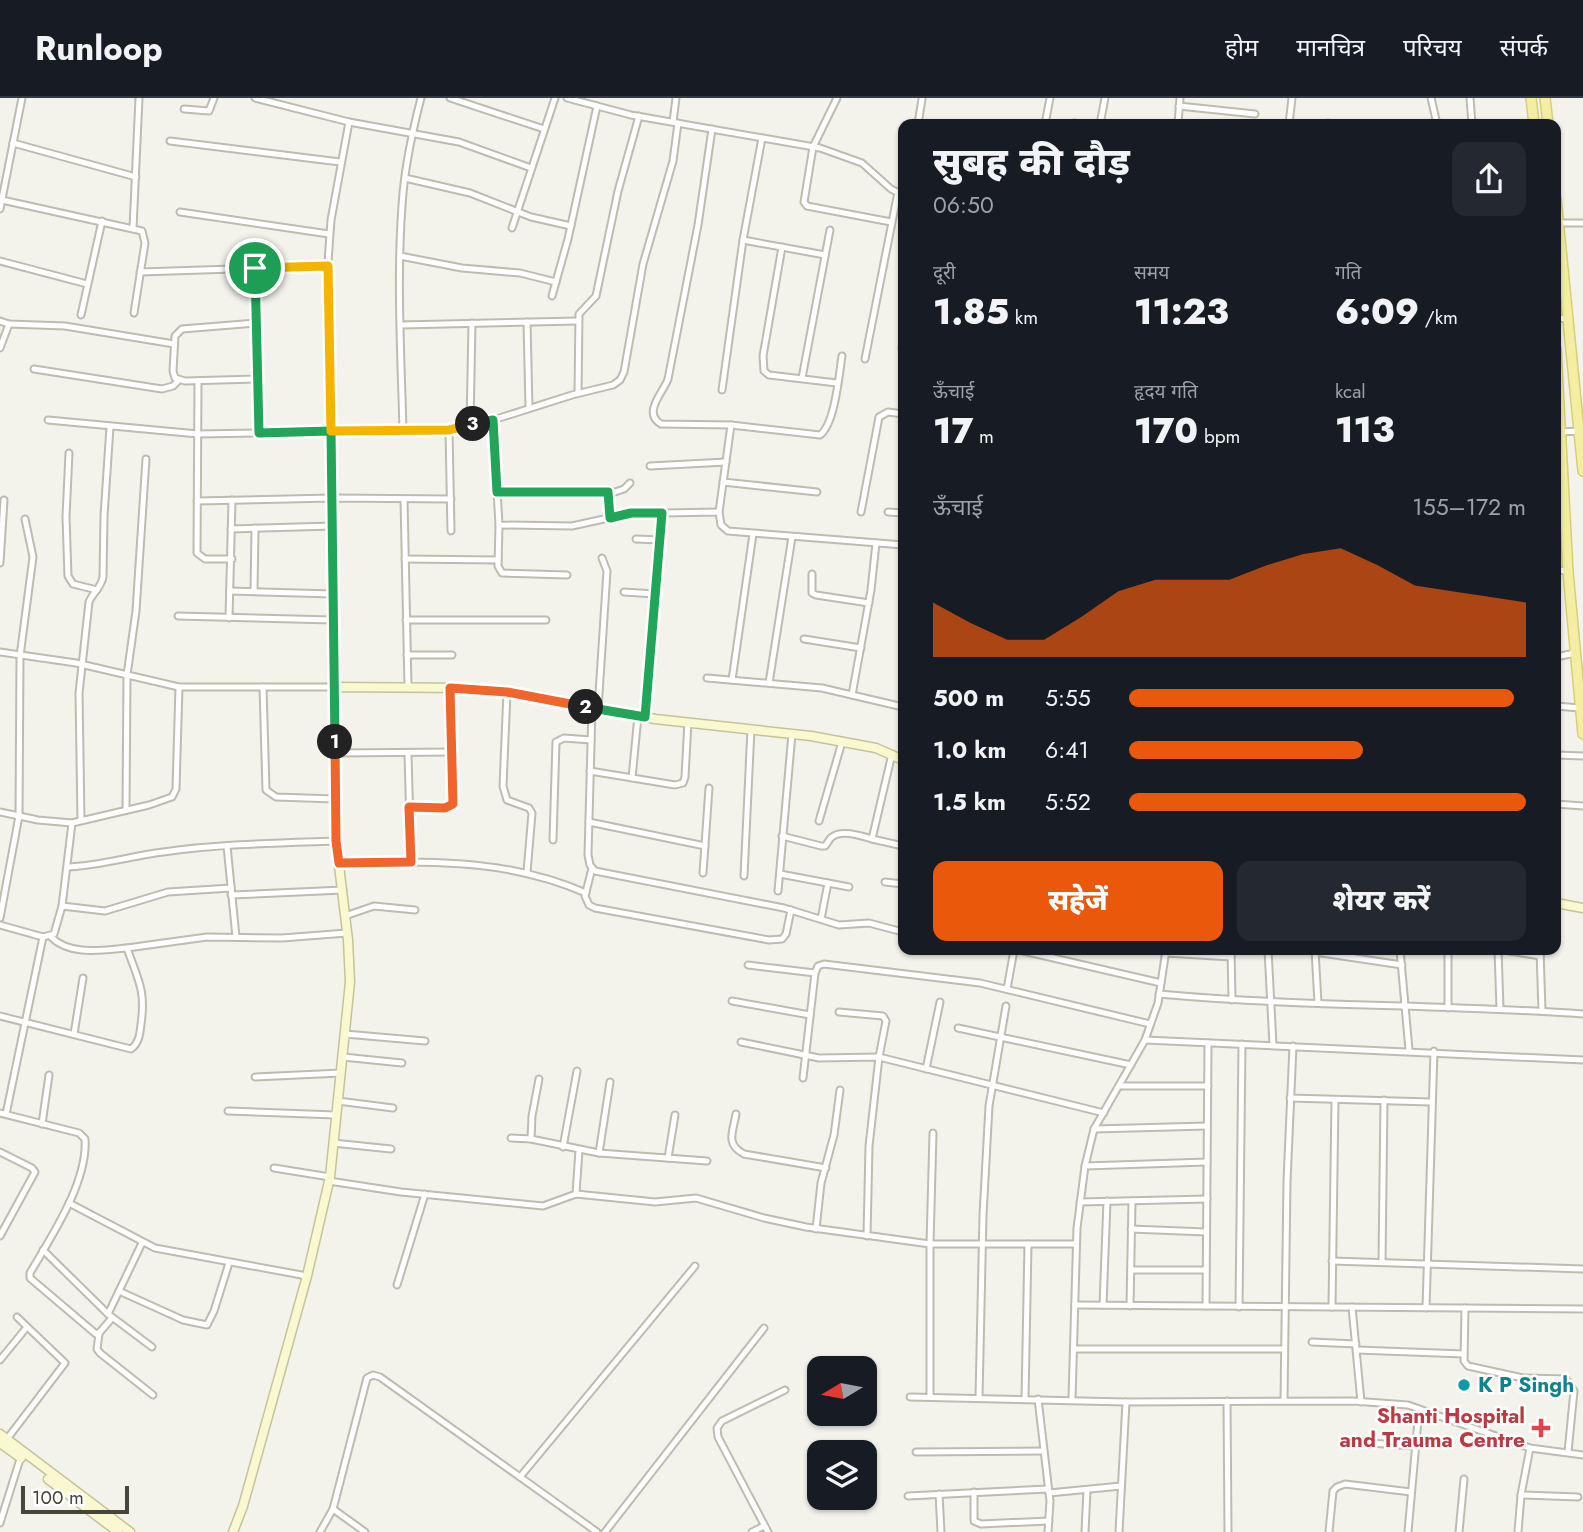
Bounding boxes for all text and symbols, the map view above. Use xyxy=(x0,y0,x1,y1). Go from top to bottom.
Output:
text: Runloop xyxy=(35,25,163,72)
text: होम xyxy=(1225,30,1258,65)
text: मानचित्र xyxy=(1296,30,1365,65)
text: परिचय xyxy=(1403,30,1462,65)
text: संपर्क xyxy=(1500,30,1548,65)
text: सुबह की दौड़ xyxy=(933,134,1130,189)
button: share xyxy=(1452,142,1526,216)
text: 06:50 xyxy=(933,188,994,222)
pin xyxy=(225,238,285,298)
icon: arrive xyxy=(236,249,274,287)
text: दूरी xyxy=(933,259,956,286)
text: समय xyxy=(1134,259,1169,286)
text: गति xyxy=(1335,259,1361,286)
text: 1.85 xyxy=(933,287,1009,337)
text: 11:23 xyxy=(1134,287,1229,337)
text: 6:09 xyxy=(1335,287,1419,337)
text: km xyxy=(1009,304,1038,331)
text: /km xyxy=(1419,304,1458,331)
text: ऊँचाई xyxy=(933,378,974,405)
text: हृदय गति xyxy=(1134,378,1198,405)
text: kcal xyxy=(1335,378,1366,405)
text: 113 xyxy=(1335,405,1394,455)
pin: 3 xyxy=(456,406,490,442)
text: 17 xyxy=(933,406,973,456)
text: 170 xyxy=(1134,406,1198,456)
text: 3 xyxy=(467,410,478,437)
text: m xyxy=(973,423,994,450)
text: bpm xyxy=(1198,423,1240,450)
text: ऊँचाई xyxy=(933,490,983,524)
text: 155–172 m xyxy=(1412,490,1526,524)
text: 500 m xyxy=(933,681,1004,715)
text: 5:55 xyxy=(1045,681,1091,715)
pin: 2 xyxy=(568,690,604,724)
text: 2 xyxy=(579,693,592,720)
pin: 1 xyxy=(318,724,352,760)
text: 1 xyxy=(330,728,339,755)
text: 1.0 km xyxy=(933,733,1006,767)
text: 6:41 xyxy=(1045,733,1089,767)
text: 1.5 km xyxy=(933,785,1006,819)
text: 5:52 xyxy=(1045,785,1091,819)
button: सहेजें xyxy=(933,861,1223,941)
button: शेयर करें xyxy=(1237,861,1526,941)
north arrow xyxy=(807,1356,877,1426)
map controls xyxy=(807,1356,877,1510)
place label: K P Singh xyxy=(1478,1370,1574,1400)
marker: K P Singh xyxy=(1456,1377,1472,1393)
place label: Shanti Hospital and Trauma Centre xyxy=(1340,1401,1525,1455)
marker: Shanti Hospital and Trauma Centre xyxy=(1531,1418,1551,1438)
button: layers xyxy=(807,1440,877,1510)
scale bar xyxy=(21,1483,130,1515)
text: 100 m xyxy=(32,1484,84,1511)

